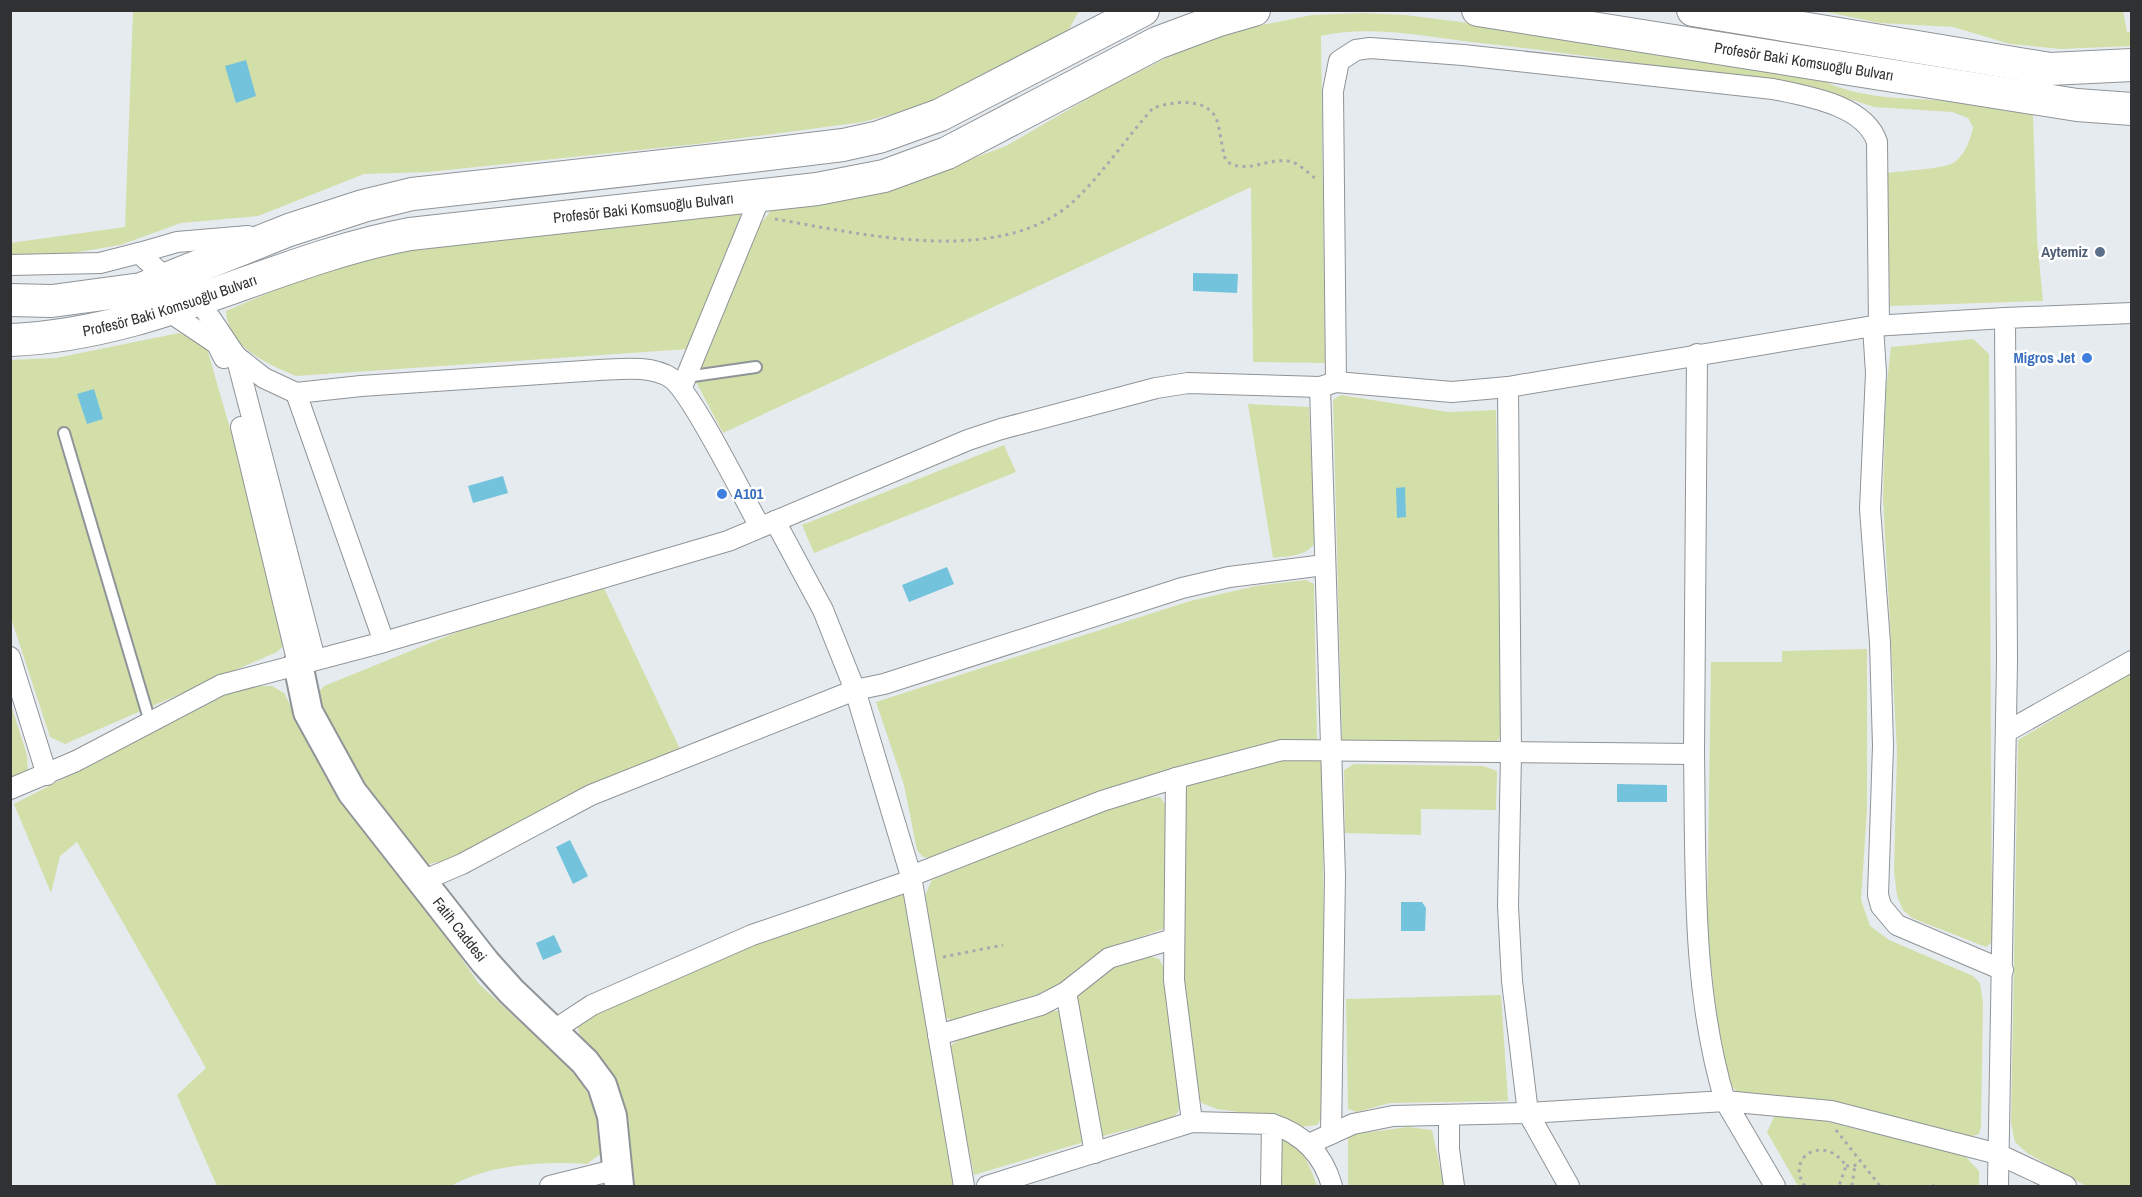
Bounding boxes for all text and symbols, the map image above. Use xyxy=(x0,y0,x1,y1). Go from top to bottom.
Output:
street label: Profesör Baki Komsuoğlu Bulvarı xyxy=(1713,37,1895,86)
street label: Profesör Baki Komsuoğlu Bulvarı xyxy=(552,187,735,228)
place label: Aytemiz xyxy=(2041,241,2088,262)
marker: Aytemiz xyxy=(2093,245,2107,259)
street label: Profesör Baki Komsuoğlu Bulvarı xyxy=(81,269,260,341)
place label: Migros Jet xyxy=(2013,347,2075,368)
marker: Migros Jet xyxy=(2080,351,2094,365)
place label: A101 xyxy=(734,483,764,504)
marker: A101 xyxy=(715,487,729,501)
street label: Fatih Caddesi xyxy=(428,893,492,966)

